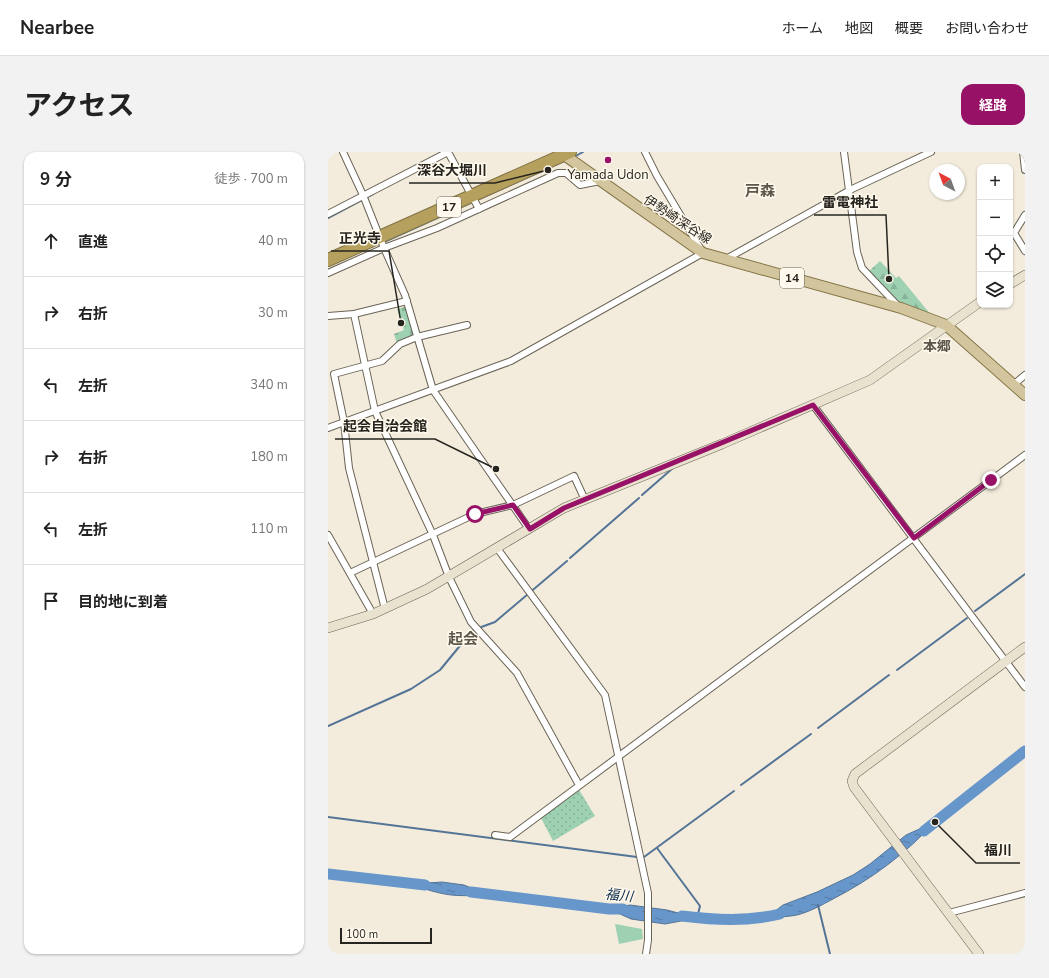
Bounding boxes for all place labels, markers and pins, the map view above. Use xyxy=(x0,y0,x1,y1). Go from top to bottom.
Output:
marker: Yamada Udon xyxy=(603,155,613,165)
callout: 深谷大堀川 xyxy=(409,157,495,183)
place label: Yamada Udon xyxy=(566,166,649,184)
callout: 雷電神社 xyxy=(814,189,886,215)
callout: 正光寺 xyxy=(331,225,389,251)
callout: 起会自治会館 xyxy=(335,413,435,439)
callout: 福川 xyxy=(976,837,1020,863)

